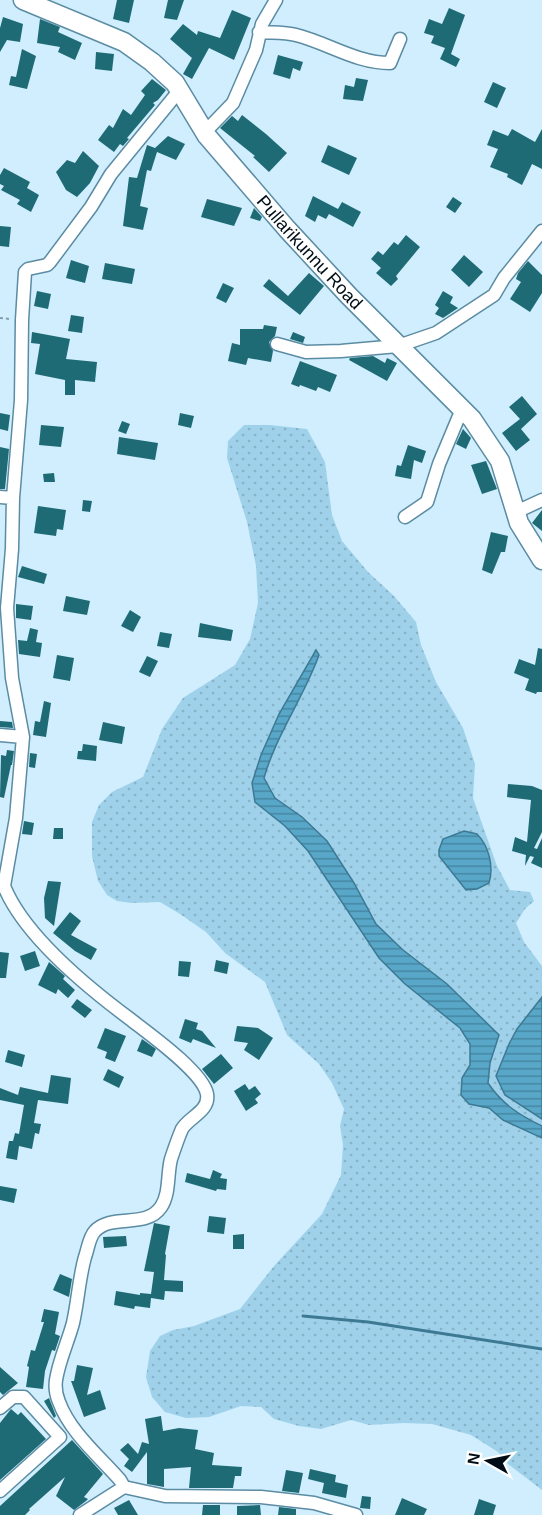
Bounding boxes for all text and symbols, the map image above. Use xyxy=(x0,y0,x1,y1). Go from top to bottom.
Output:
street label: Pullarikunnu Road xyxy=(253,191,367,314)
north arrow xyxy=(458,1431,518,1491)
text: N xyxy=(464,1452,483,1466)

